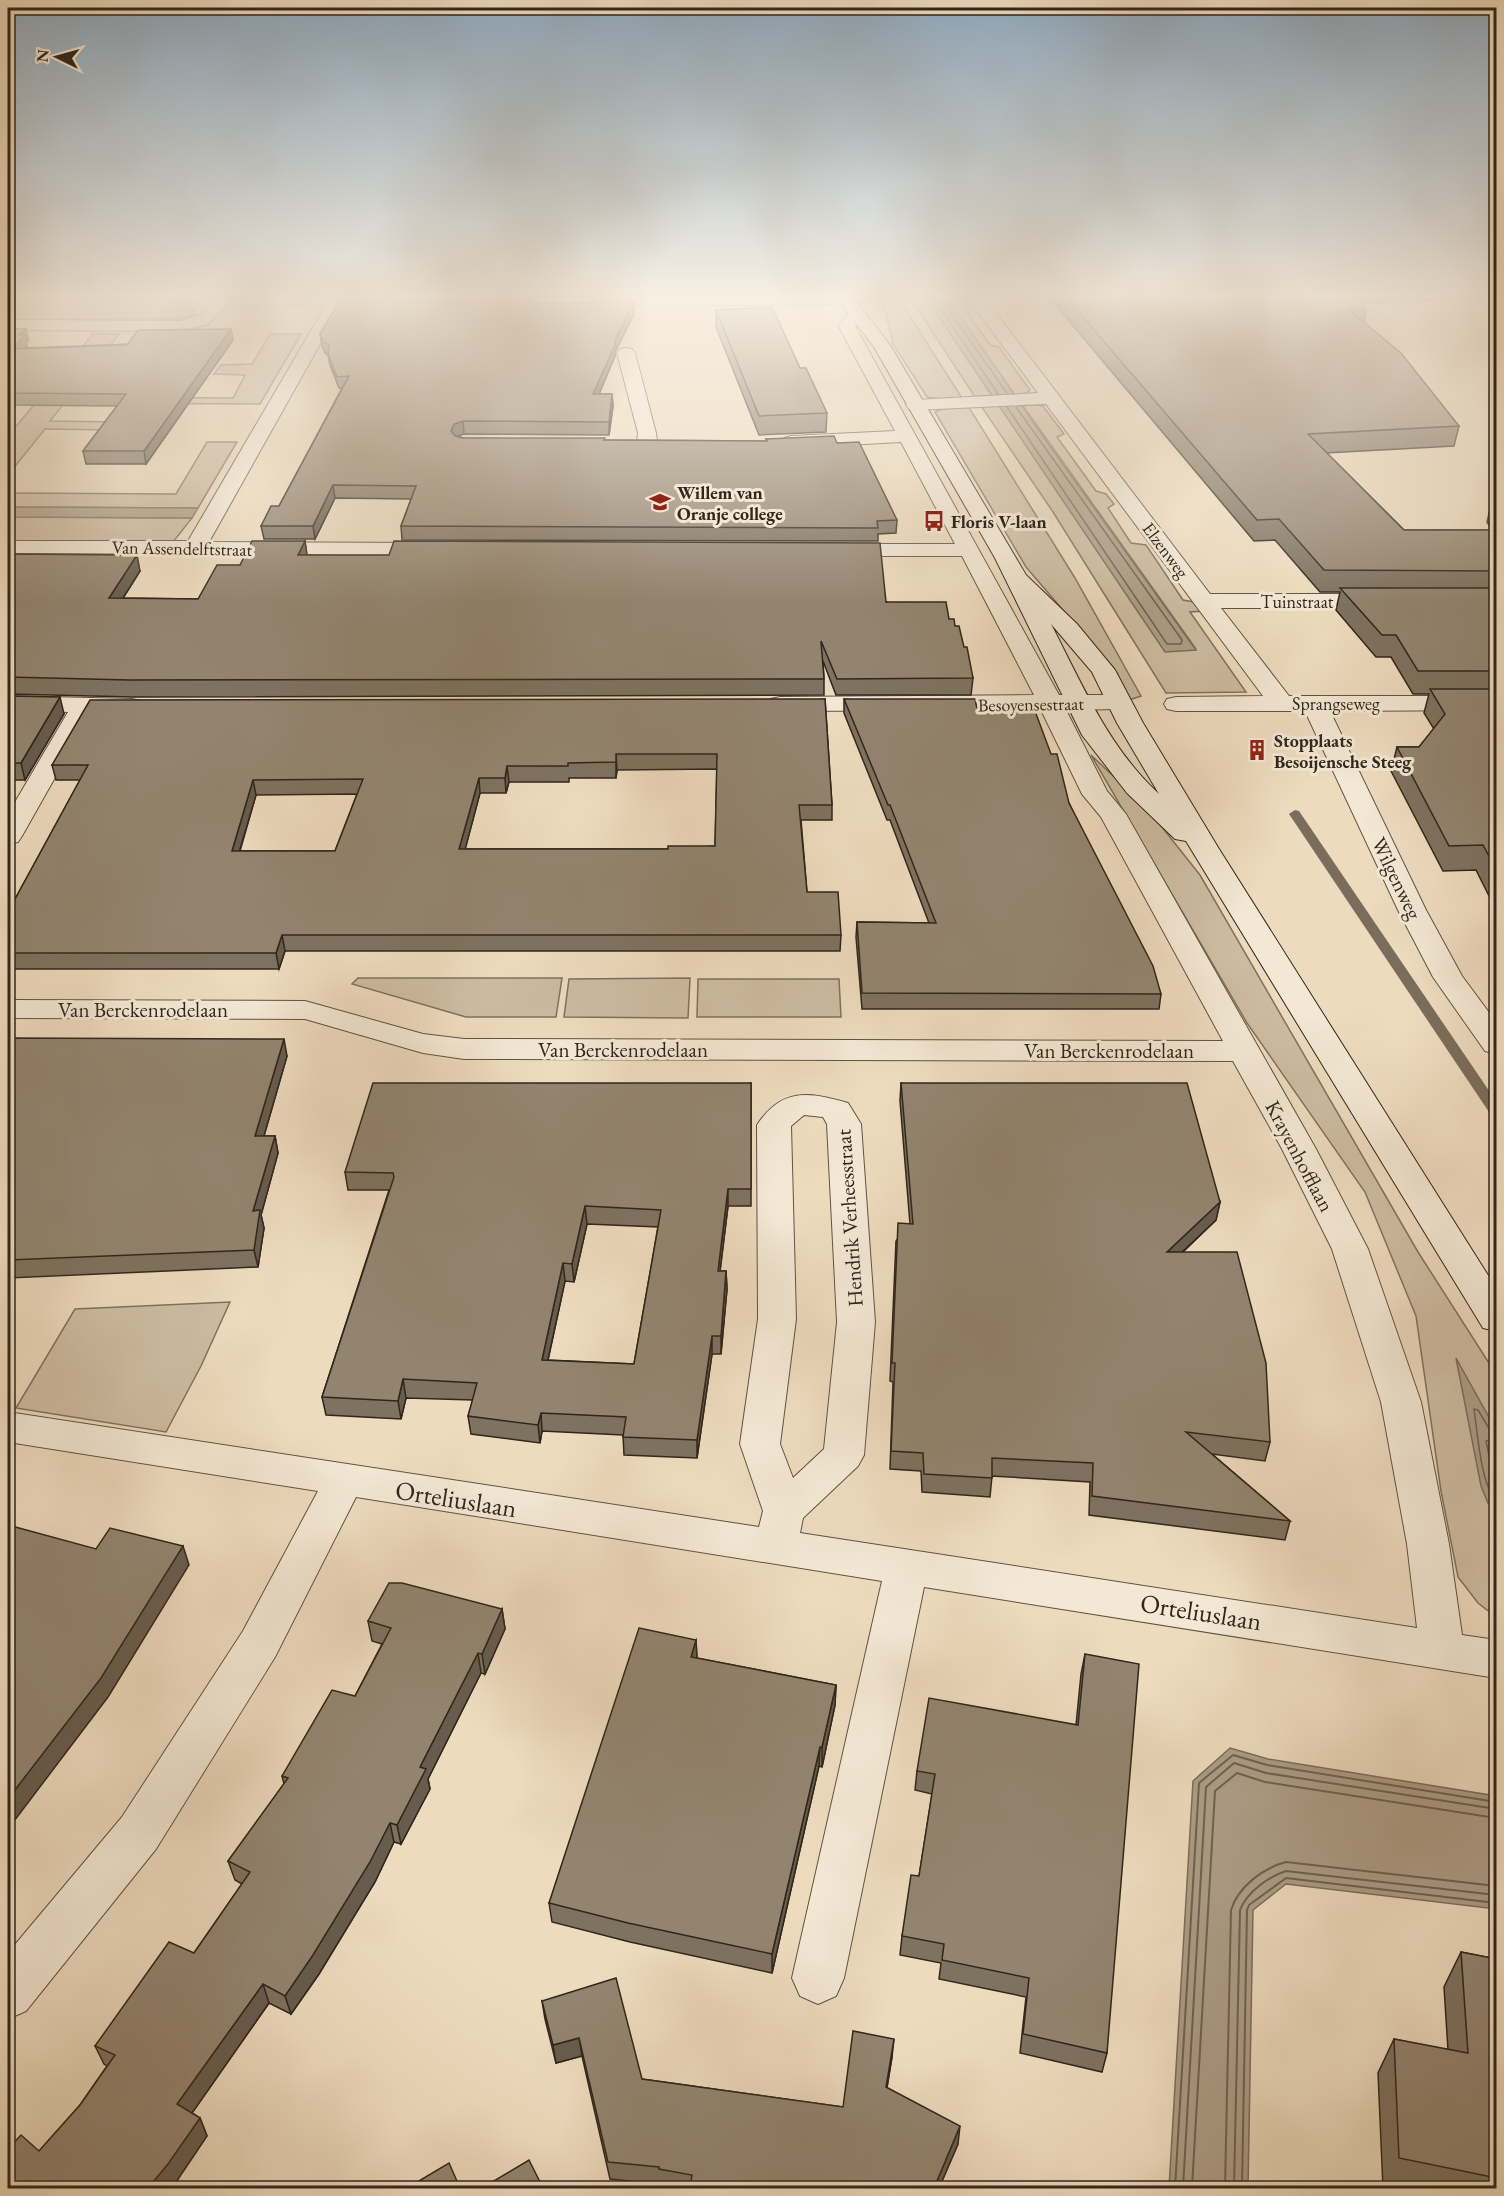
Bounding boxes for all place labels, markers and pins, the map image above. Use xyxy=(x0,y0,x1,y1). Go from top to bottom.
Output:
place label: Willem van Oranje college xyxy=(677,481,783,525)
school or university icon: Willem van Oranje college xyxy=(648,490,672,514)
bus stop icon: Floris V-laan xyxy=(922,509,946,533)
place label: Floris V-laan xyxy=(951,510,1047,533)
place label: Stopplaats Besoijensche Steeg xyxy=(1274,729,1412,773)
building icon: Stopplaats Besoijensche Steeg xyxy=(1245,738,1269,762)

